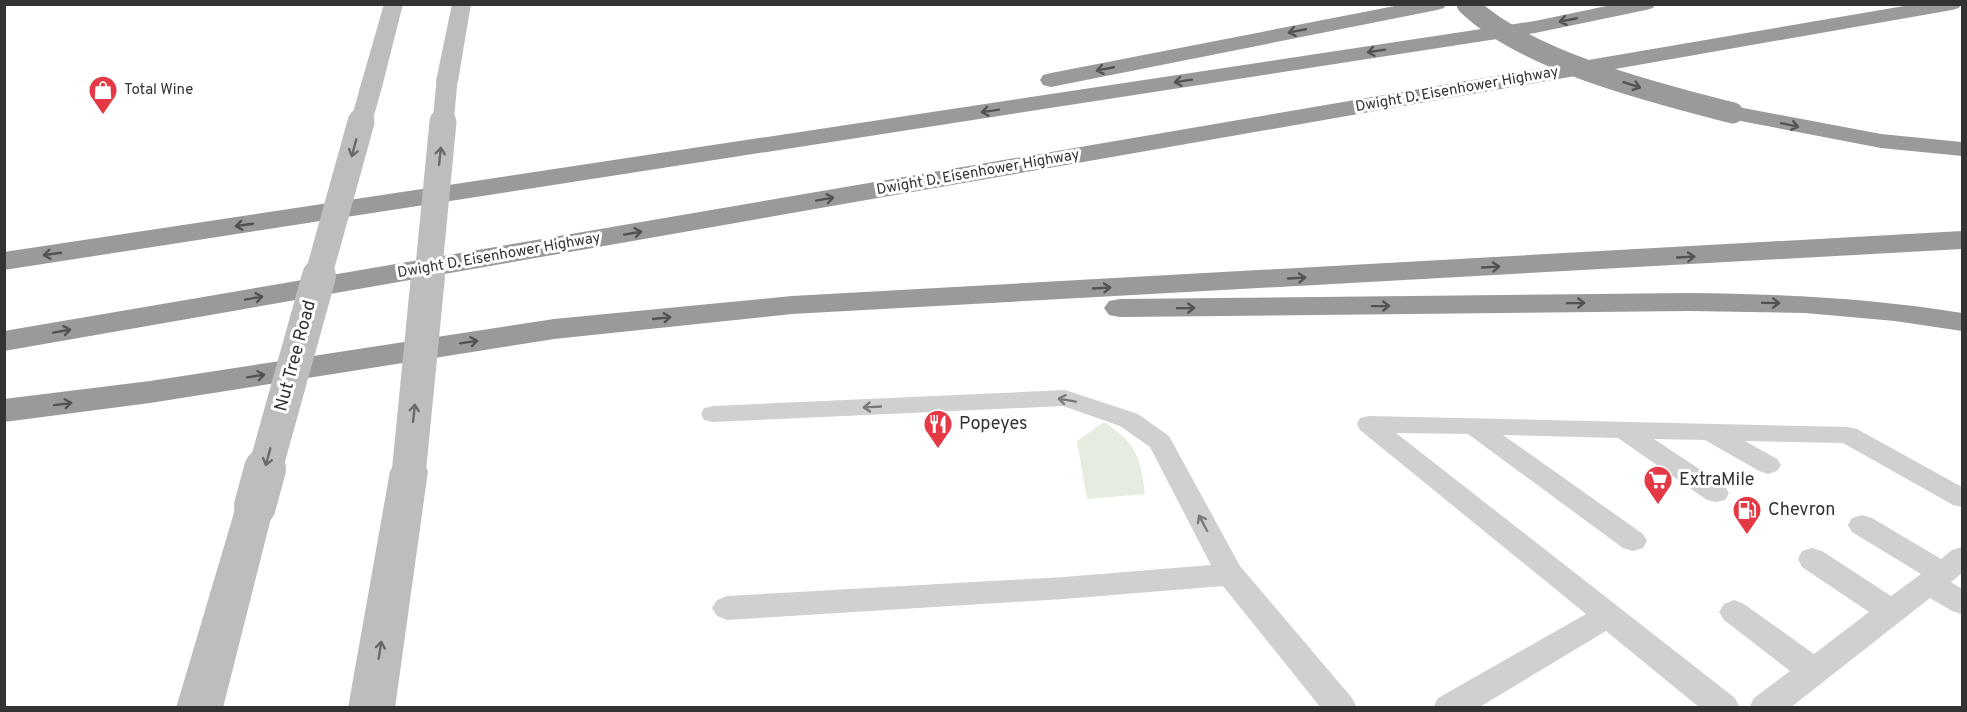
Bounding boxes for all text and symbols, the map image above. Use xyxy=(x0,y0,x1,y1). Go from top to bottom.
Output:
one-way arrow xyxy=(1559,15,1579,26)
one-way arrow xyxy=(1287,26,1307,37)
one-way arrow xyxy=(1366,46,1386,57)
street label: Dwight D. Eisenhower Highway xyxy=(1354,63,1560,117)
one-way arrow xyxy=(1096,64,1116,75)
shop icon: Total Wine xyxy=(87,74,119,116)
one-way arrow xyxy=(1174,76,1193,87)
one-way arrow xyxy=(1622,80,1641,91)
place label: Total Wine xyxy=(124,81,193,100)
one-way arrow xyxy=(981,105,1001,116)
one-way arrow xyxy=(1780,120,1799,131)
one-way arrow xyxy=(348,138,359,157)
street label: Dwight D. Eisenhower Highway xyxy=(875,146,1081,200)
one-way arrow xyxy=(434,147,445,167)
one-way arrow xyxy=(814,194,834,205)
one-way arrow xyxy=(235,220,255,231)
one-way arrow xyxy=(622,227,642,238)
street label: Dwight D. Eisenhower Highway xyxy=(396,229,602,283)
one-way arrow xyxy=(42,248,62,259)
one-way arrow xyxy=(1675,251,1695,262)
one-way arrow xyxy=(1481,262,1501,273)
one-way arrow xyxy=(1286,272,1306,283)
one-way arrow xyxy=(1091,283,1111,294)
one-way arrow xyxy=(244,292,264,303)
one-way arrow xyxy=(1760,297,1780,309)
street label: Nut Tree Road xyxy=(270,298,322,414)
one-way arrow xyxy=(1565,298,1585,309)
one-way arrow xyxy=(1370,300,1390,311)
one-way arrow xyxy=(1175,302,1195,314)
one-way arrow xyxy=(652,312,672,323)
one-way arrow xyxy=(52,325,71,336)
one-way arrow xyxy=(459,337,478,348)
one-way arrow xyxy=(245,370,265,381)
one-way arrow xyxy=(1058,394,1077,405)
one-way arrow xyxy=(52,398,72,409)
one-way arrow xyxy=(863,401,883,412)
one-way arrow xyxy=(409,403,420,423)
restaurant icon: Popeyes xyxy=(922,408,954,450)
place label: Popeyes xyxy=(959,413,1028,436)
one-way arrow xyxy=(262,447,274,466)
supermarket icon: ExtraMile xyxy=(1642,464,1674,506)
place label: ExtraMile xyxy=(1679,469,1755,492)
fuel station icon: Chevron xyxy=(1731,494,1763,536)
place label: Chevron xyxy=(1768,499,1835,522)
one-way arrow xyxy=(1197,514,1208,532)
one-way arrow xyxy=(375,640,386,660)

